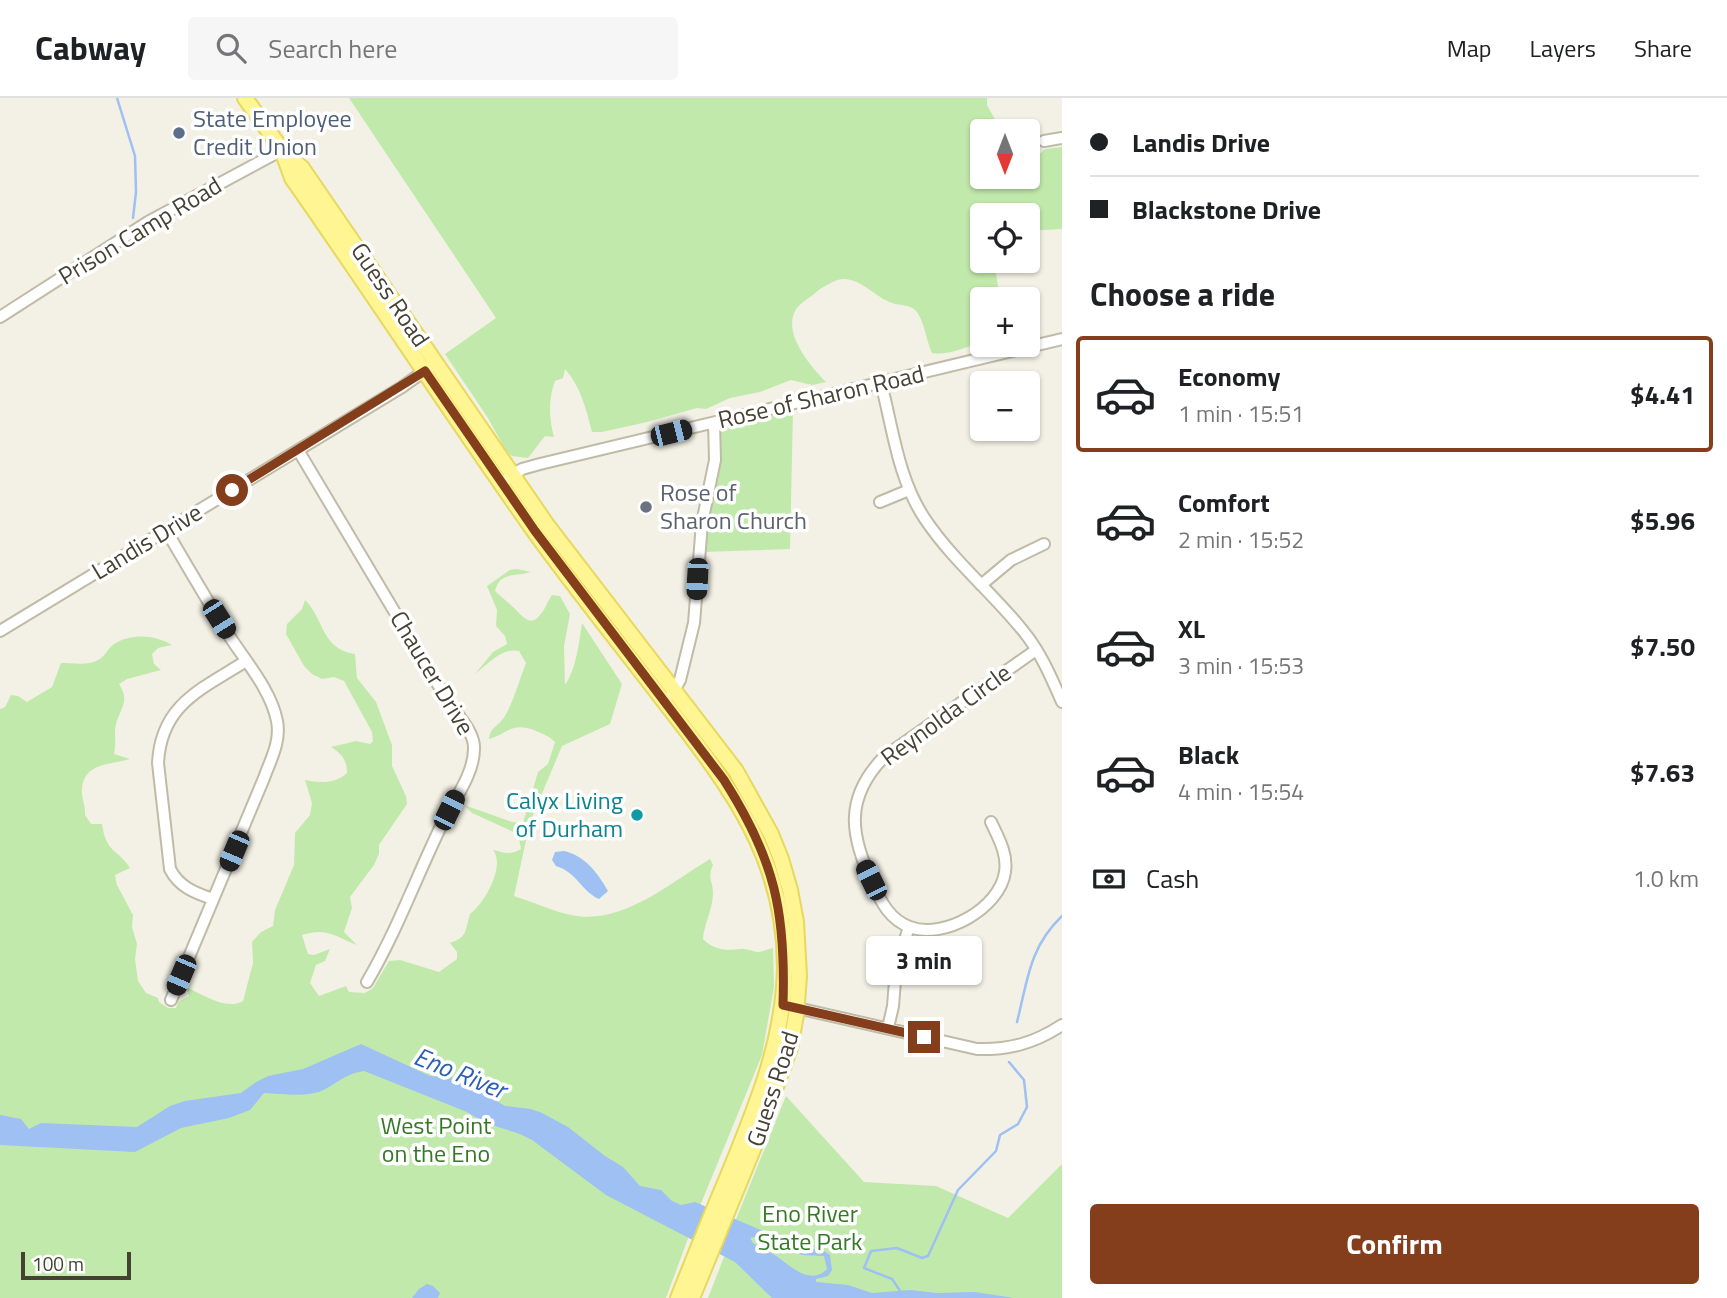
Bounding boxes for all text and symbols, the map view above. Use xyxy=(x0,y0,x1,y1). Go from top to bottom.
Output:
search box xyxy=(188,17,678,80)
text: Cabway xyxy=(35,23,146,73)
icon: search xyxy=(212,29,250,67)
text: Search here xyxy=(268,29,397,68)
text: Map xyxy=(1447,30,1492,66)
text: Layers xyxy=(1530,30,1596,66)
text: Share xyxy=(1634,30,1692,66)
place label: State Employee Credit Union xyxy=(193,100,352,164)
north arrow xyxy=(970,119,1040,189)
map controls xyxy=(970,119,1040,441)
text: Landis Drive xyxy=(1132,123,1270,162)
marker: State Employee Credit Union xyxy=(171,125,187,141)
street label: Prison Camp Road xyxy=(51,167,228,293)
text: Blackstone Drive xyxy=(1132,190,1321,229)
button: locate xyxy=(970,203,1040,273)
street label: Guess Road xyxy=(343,235,439,354)
text: Choose a ride xyxy=(1090,270,1275,318)
button: + xyxy=(970,287,1040,357)
street label: Rose of Sharon Road xyxy=(714,355,927,437)
text: Economy xyxy=(1178,357,1280,396)
icon: car xyxy=(1094,363,1157,426)
button: − xyxy=(970,371,1040,441)
text: $4.41 xyxy=(1630,375,1695,414)
text: 1 min · 15:51 xyxy=(1178,396,1304,431)
car xyxy=(649,418,694,448)
route start xyxy=(216,474,248,506)
place label: Rose of Sharon Church xyxy=(660,474,807,538)
text: Comfort xyxy=(1178,483,1270,522)
icon: car xyxy=(1094,489,1157,552)
street label: Landis Drive xyxy=(84,494,209,588)
marker: Rose of Sharon Church xyxy=(638,499,654,515)
text: $5.96 xyxy=(1630,501,1695,540)
text: 2 min · 15:52 xyxy=(1178,522,1304,557)
car xyxy=(686,557,709,601)
car xyxy=(199,596,240,642)
street label: Chaucer Drive xyxy=(382,604,484,741)
text: XL xyxy=(1178,609,1205,648)
icon: car xyxy=(1094,615,1157,678)
text: $7.50 xyxy=(1630,627,1695,666)
text: 3 min · 15:53 xyxy=(1178,648,1304,683)
street label: Reynolda Circle xyxy=(873,654,1018,774)
text: Black xyxy=(1178,735,1239,774)
icon: car xyxy=(1094,741,1157,804)
text: $7.63 xyxy=(1630,753,1695,792)
text: 4 min · 15:54 xyxy=(1178,774,1304,809)
place label: Calyx Living of Durham xyxy=(506,782,623,846)
car xyxy=(431,787,468,833)
marker: Calyx Living of Durham xyxy=(629,807,645,823)
car xyxy=(217,828,252,874)
car xyxy=(853,857,890,903)
text: Cash xyxy=(1146,859,1199,898)
icon: cash xyxy=(1090,860,1128,898)
text: 1.0 km xyxy=(1633,861,1699,896)
callout: 3 min xyxy=(866,936,982,984)
text: 3 min xyxy=(896,943,952,978)
car xyxy=(164,952,199,998)
route end xyxy=(908,1021,940,1053)
street label: Guess Road xyxy=(737,1026,808,1151)
water label: Eno River xyxy=(408,1036,515,1110)
park label: West Point on the Eno xyxy=(380,1107,492,1171)
park label: Eno River State Park xyxy=(758,1195,863,1259)
button: Confirm xyxy=(1090,1204,1699,1284)
scale bar xyxy=(21,1249,131,1281)
text: 100 m xyxy=(32,1249,84,1278)

